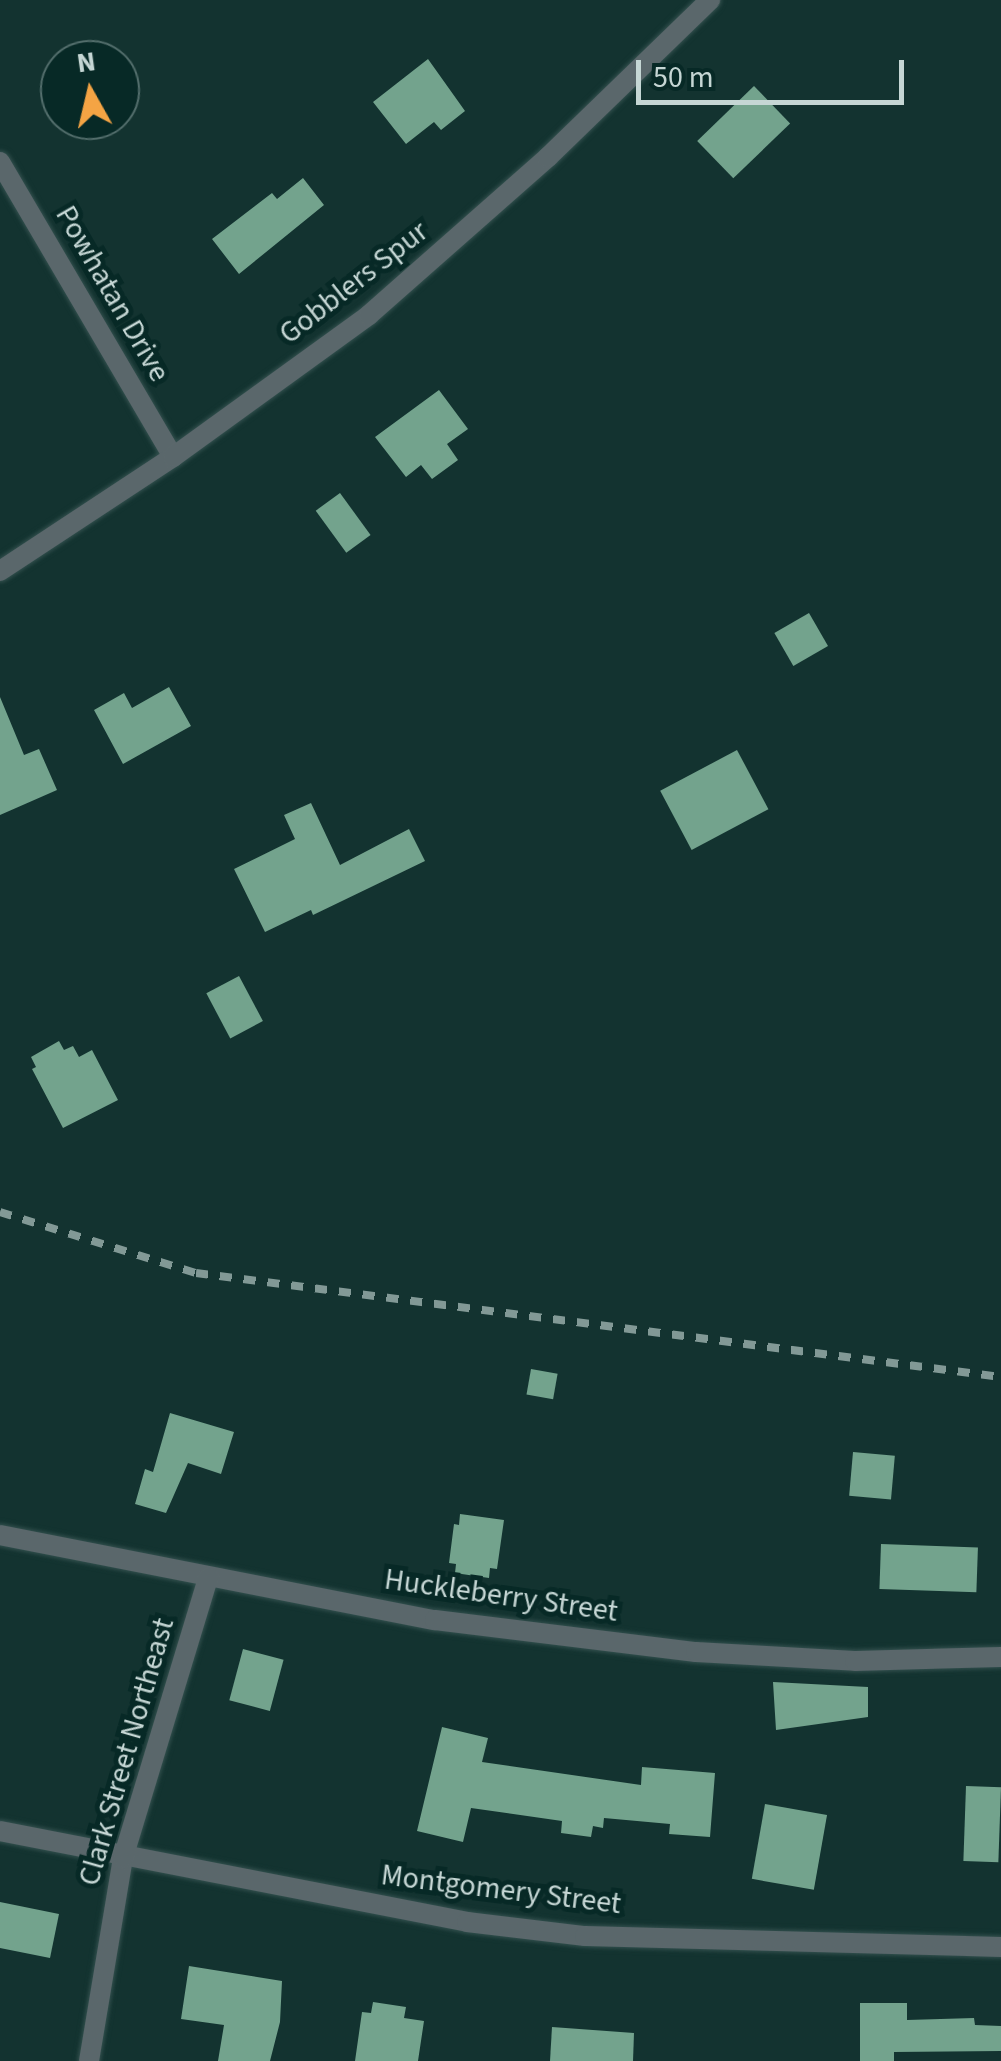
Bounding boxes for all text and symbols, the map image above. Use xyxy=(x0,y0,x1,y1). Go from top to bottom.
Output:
north arrow xyxy=(40,40,140,140)
scale bar xyxy=(641,40,908,102)
text: N xyxy=(74,41,98,83)
text: 50 m xyxy=(653,56,714,99)
street label: Powhatan Drive xyxy=(47,200,177,388)
street label: Gobblers Spur xyxy=(272,214,436,352)
street label: Huckleberry Street xyxy=(382,1562,620,1630)
street label: Clark Street Northeast xyxy=(72,1614,182,1890)
street label: Montgomery Street xyxy=(379,1857,623,1923)

